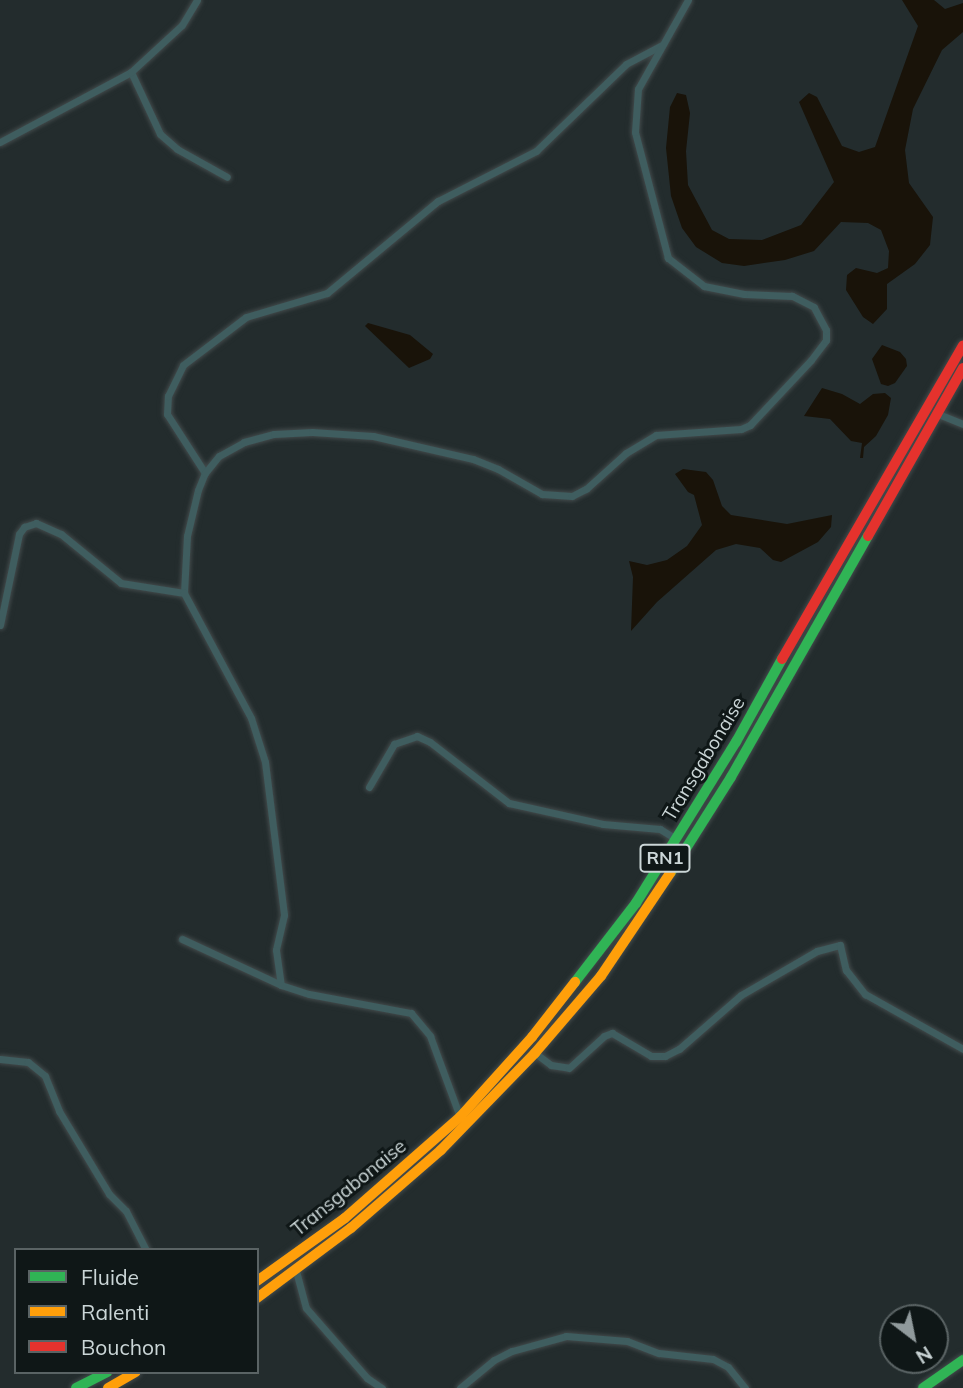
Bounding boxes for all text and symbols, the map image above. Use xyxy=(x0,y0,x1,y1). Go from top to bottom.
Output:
street label: Transgabonaise xyxy=(658,693,750,825)
road number: RN1 xyxy=(639,844,691,872)
street label: Transgabonaise xyxy=(287,1135,411,1241)
legend xyxy=(14,1248,259,1374)
text: Fluide xyxy=(81,1264,139,1290)
text: Ralenti xyxy=(81,1299,149,1325)
north arrow xyxy=(879,1304,949,1374)
text: Bouchon xyxy=(81,1334,166,1360)
text: N xyxy=(912,1341,937,1369)

